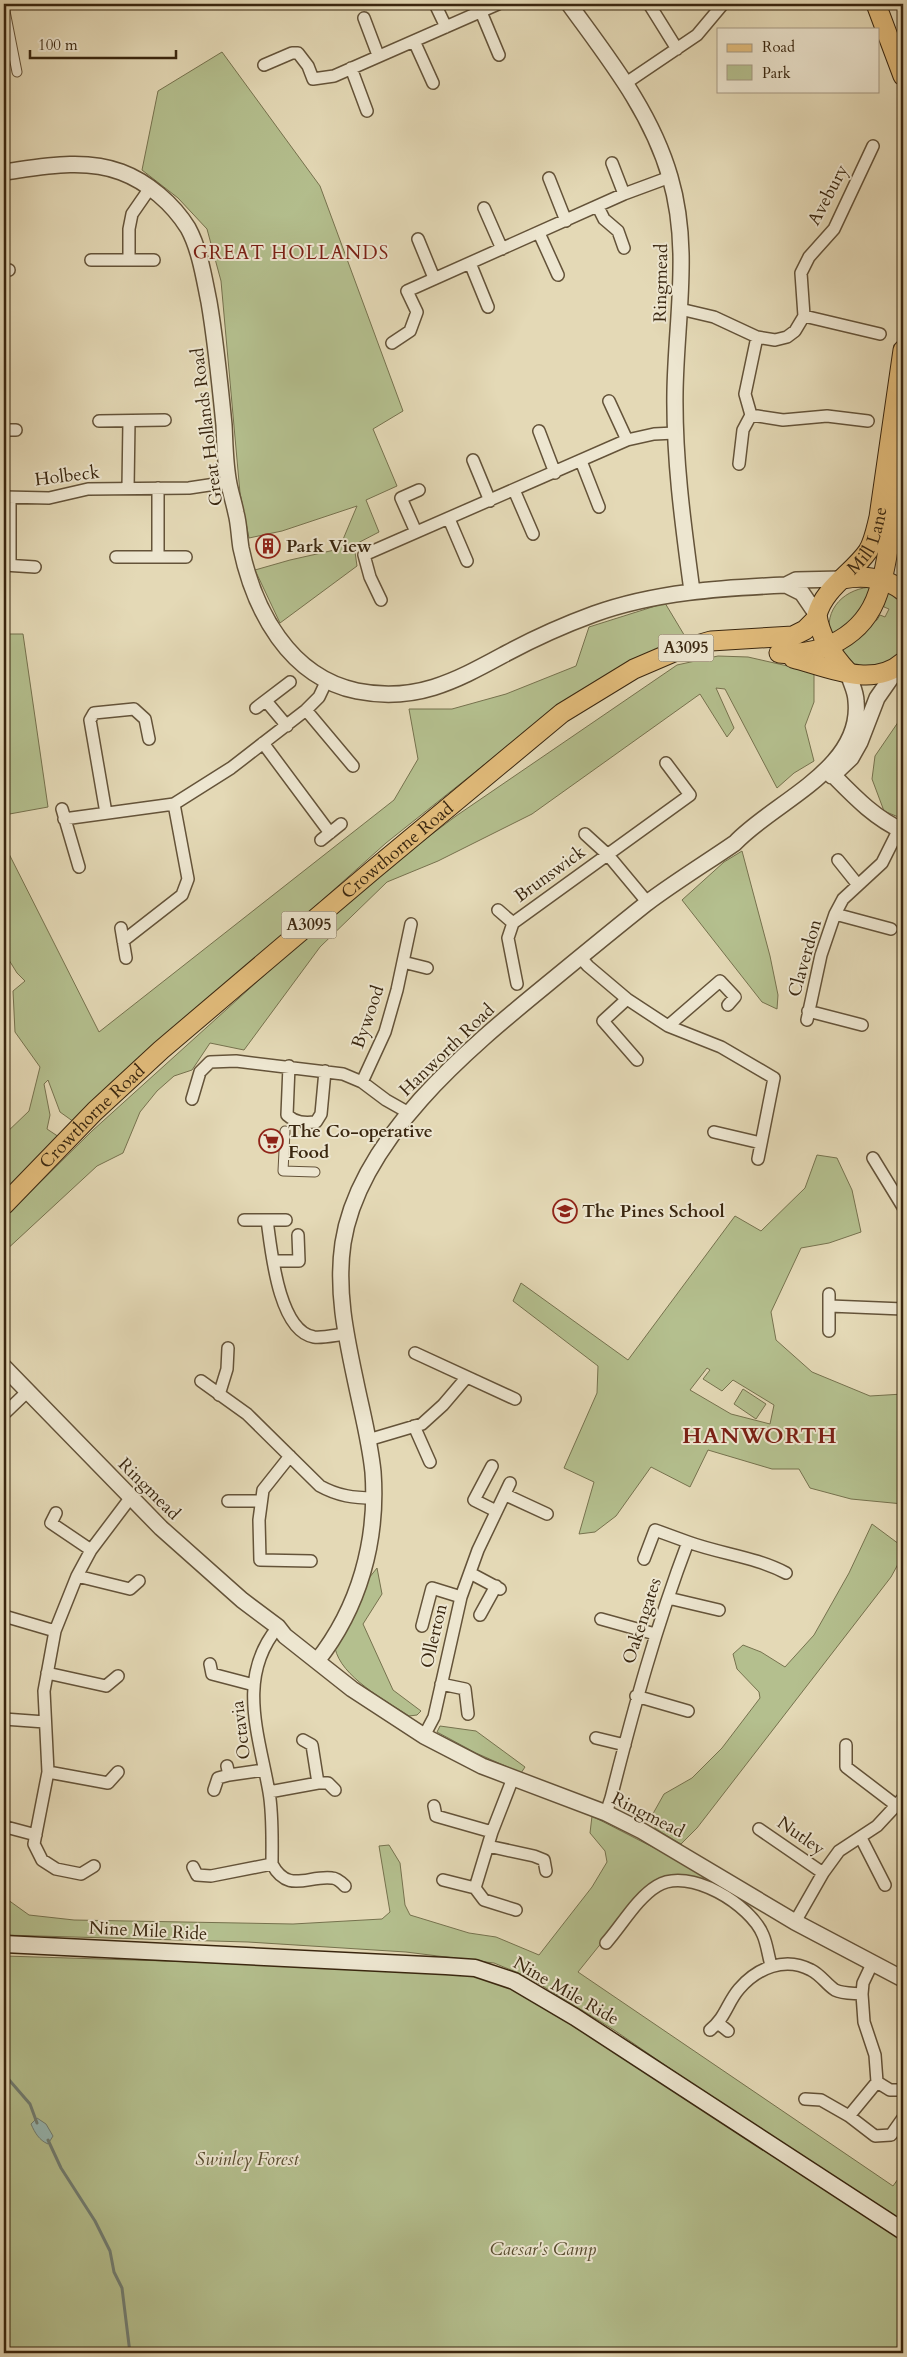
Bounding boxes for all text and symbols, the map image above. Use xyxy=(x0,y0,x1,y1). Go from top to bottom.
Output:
scale bar xyxy=(30,28,176,60)
legend xyxy=(717,28,880,92)
text: 100 m xyxy=(38,35,78,55)
text: Road xyxy=(762,37,795,57)
text: Park xyxy=(762,63,791,83)
street label: Avebury xyxy=(802,160,855,230)
district label: GREAT HOLLANDS xyxy=(193,240,389,266)
street label: Ringmead xyxy=(648,243,674,323)
street label: Great Hollands Road xyxy=(185,346,229,508)
street label: Holbeck xyxy=(33,460,101,492)
street label: Mill Lane xyxy=(841,505,893,580)
building icon: Park View xyxy=(255,533,281,559)
place label: Park View xyxy=(286,534,372,559)
road number: A3095 xyxy=(658,634,714,661)
street label: Crowthorne Road xyxy=(336,796,459,904)
street label: Brunswick xyxy=(509,839,591,908)
road number: A3095 xyxy=(282,912,336,938)
street label: Claverdon xyxy=(782,916,828,1000)
street label: Bywood xyxy=(346,982,391,1052)
street label: Hanworth Road xyxy=(394,998,500,1102)
street label: Crowthorne Road xyxy=(34,1058,151,1174)
place label: The Co-operative Food xyxy=(288,1119,433,1165)
supermarket icon: The Co-operative Food xyxy=(258,1128,284,1154)
school or university icon: The Pines School xyxy=(552,1198,578,1224)
place label: The Pines School xyxy=(582,1199,725,1224)
district label: HANWORTH xyxy=(682,1421,838,1451)
street label: Ringmead xyxy=(112,1452,186,1526)
street label: Oakengates xyxy=(616,1575,668,1667)
street label: Ollerton xyxy=(414,1601,454,1671)
street label: Octavia xyxy=(225,1699,257,1761)
street label: Ringmead xyxy=(607,1786,689,1844)
street label: Nutley xyxy=(772,1811,830,1862)
street label: Nine Mile Ride xyxy=(88,1915,208,1947)
street label: Nine Mile Ride xyxy=(508,1951,624,2031)
park label: Swinley Forest xyxy=(195,2147,300,2172)
park label: Caesar's Camp xyxy=(490,2237,597,2262)

